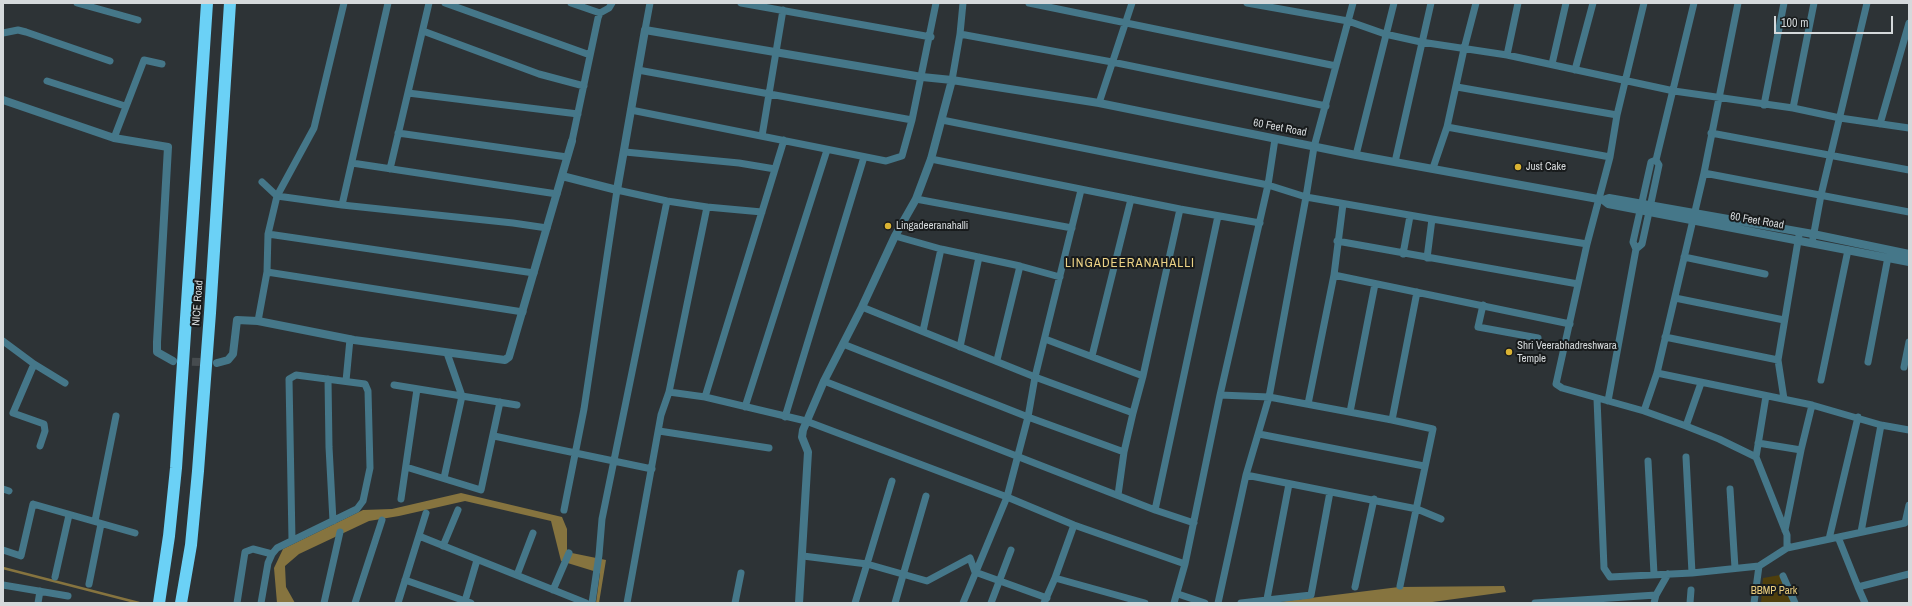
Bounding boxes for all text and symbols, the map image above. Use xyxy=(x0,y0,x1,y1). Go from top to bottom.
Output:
scale bar xyxy=(1776,8,1895,34)
text: 100 m xyxy=(1781,15,1808,31)
street label: 60 Feet Road xyxy=(1252,116,1308,140)
place label: Just Cake xyxy=(1526,160,1566,174)
marker: Just Cake xyxy=(1513,162,1523,172)
street label: 60 Feet Road xyxy=(1729,210,1785,232)
place label: Lingadeeranahalli xyxy=(896,219,968,233)
marker: Lingadeeranahalli xyxy=(883,221,893,231)
district label: LINGADEERANAHALLI xyxy=(1065,256,1195,272)
street label: NICE Road xyxy=(190,280,206,326)
place label: Shri Veerabhadreshwara Temple xyxy=(1517,339,1617,365)
marker: Shri Veerabhadreshwara Temple xyxy=(1504,347,1514,357)
park label: BBMP Park xyxy=(1751,584,1797,598)

